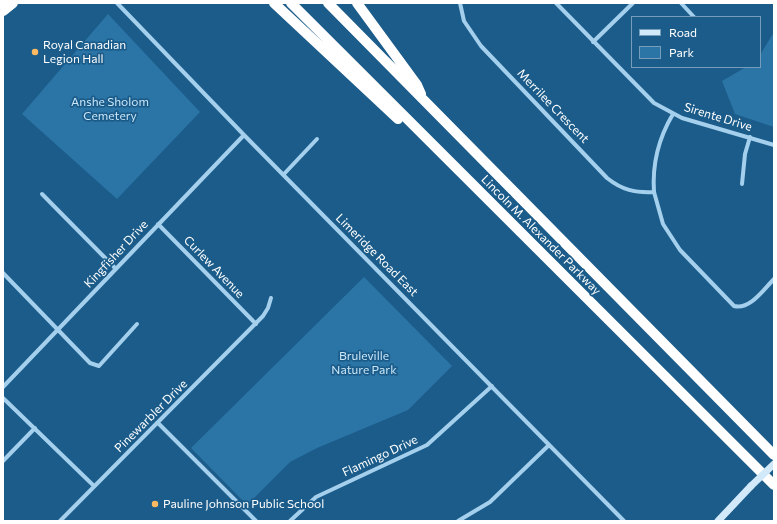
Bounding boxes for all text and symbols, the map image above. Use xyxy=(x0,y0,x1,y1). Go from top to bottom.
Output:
legend xyxy=(631,16,761,68)
text: Road xyxy=(669,25,697,39)
place label: Royal Canadian Legion Hall xyxy=(43,38,126,66)
text: Park xyxy=(669,45,694,59)
marker: Royal Canadian Legion Hall xyxy=(30,47,40,57)
street label: Merrilee Crescent xyxy=(514,66,592,146)
park label: Anshe Sholom Cemetery xyxy=(71,95,149,123)
street label: Sirente Drive xyxy=(682,100,754,134)
street label: Lincoln M. Alexander Parkway xyxy=(478,172,604,298)
street label: Limeridge Road East xyxy=(333,211,421,299)
street label: Kingfisher Drive xyxy=(81,217,151,291)
street label: Curlew Avenue xyxy=(181,233,247,301)
park label: Bruleville Nature Park xyxy=(331,349,397,377)
street label: Pinewarbler Drive xyxy=(112,377,190,455)
street label: Flamingo Drive xyxy=(340,432,420,480)
place label: Pauline Johnson Public School xyxy=(163,497,324,511)
marker: Pauline Johnson Public School xyxy=(150,499,160,509)

